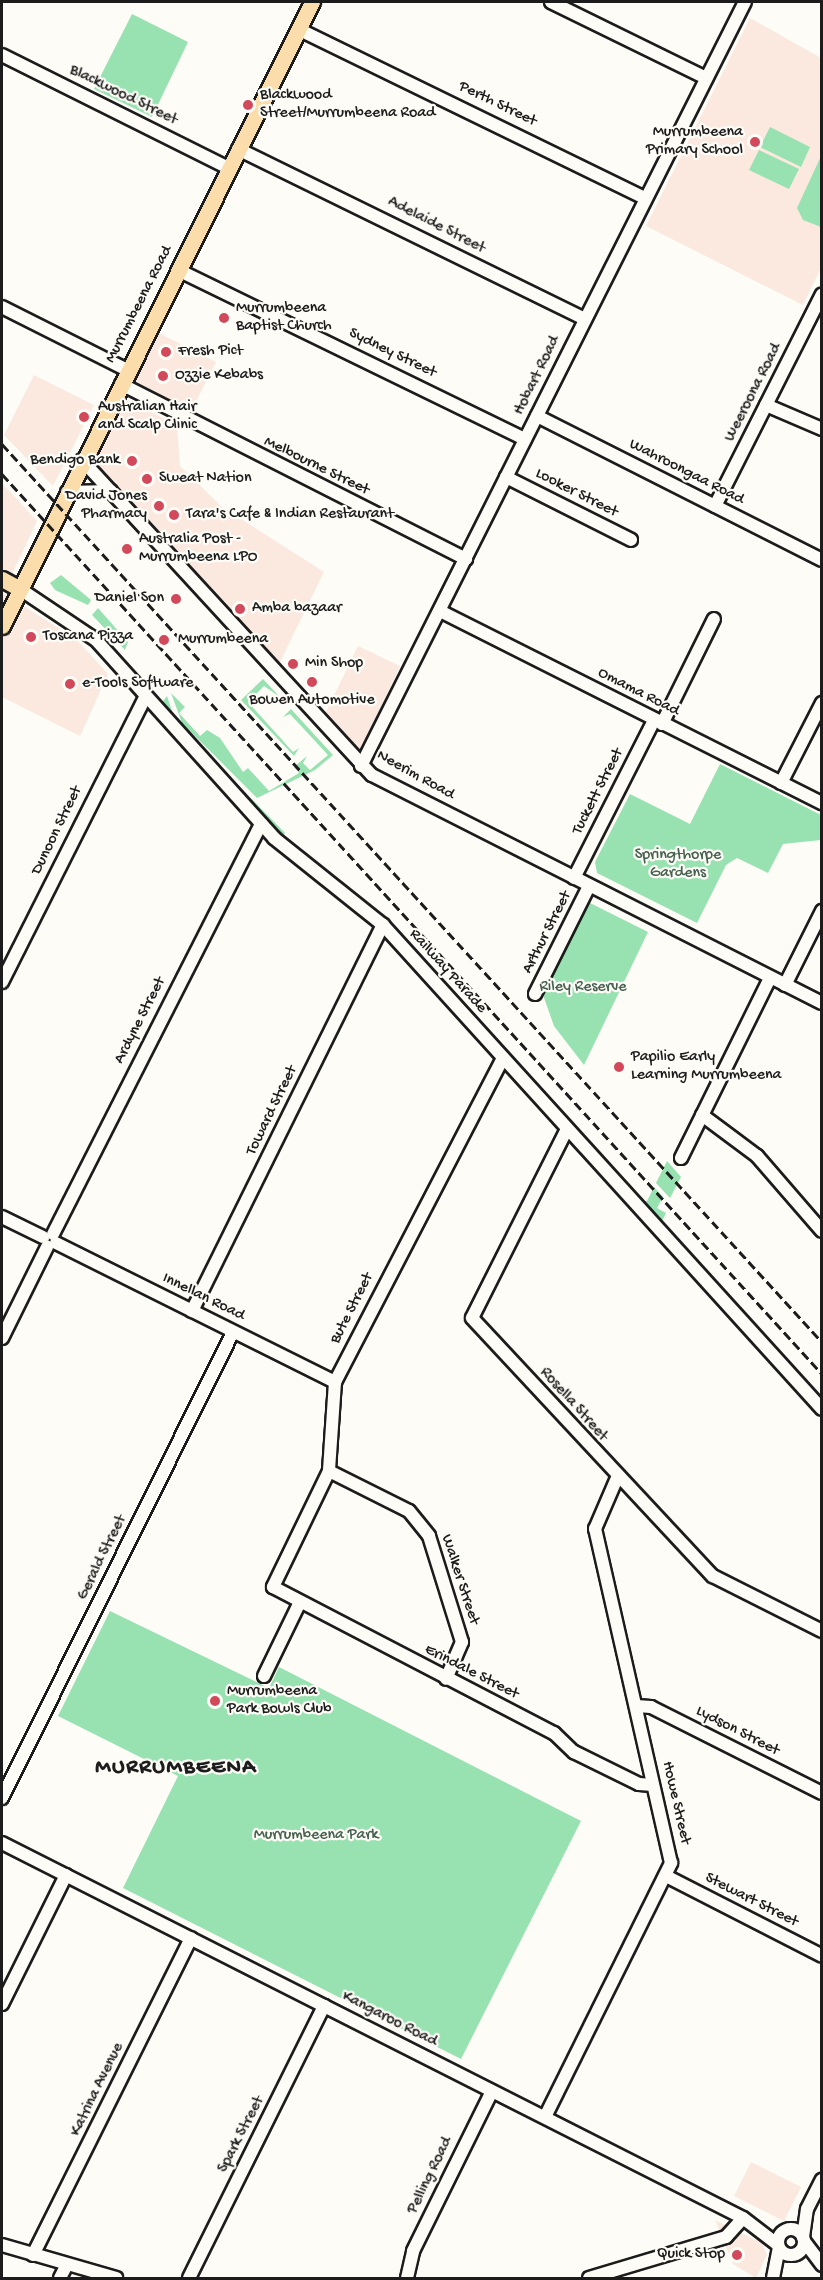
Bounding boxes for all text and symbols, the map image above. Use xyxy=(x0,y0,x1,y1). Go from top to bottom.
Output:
street label: Blackwood Street xyxy=(66,62,180,130)
street label: Perth Street xyxy=(455,78,539,132)
place label: Blackwood Street/Murrumbeena Road xyxy=(260,86,435,124)
marker: Blackwood Street/Murrumbeena Road xyxy=(241,98,255,112)
place label: Murrumbeena Primary School xyxy=(646,123,743,161)
marker: Murrumbeena Primary School xyxy=(748,135,762,149)
street label: Adelaide Street xyxy=(384,193,488,259)
street label: Murrumbeena Road xyxy=(102,243,178,367)
place label: Murrumbeena Baptist Church xyxy=(236,299,332,337)
marker: Murrumbeena Baptist Church xyxy=(217,311,231,325)
street label: Sydney Street xyxy=(345,325,439,383)
street label: Hobart Road xyxy=(511,333,565,419)
street label: Weeroona Road xyxy=(721,341,787,445)
place label: Fresh Pict xyxy=(178,342,243,362)
marker: Fresh Pict xyxy=(159,345,173,359)
place label: Ozzie Kebabs xyxy=(175,366,263,386)
marker: Ozzie Kebabs xyxy=(156,369,170,383)
place label: Australian Hair and Scalp Clinic xyxy=(98,398,197,436)
marker: Australian Hair and Scalp Clinic xyxy=(75,408,93,426)
street label: Melbourne Street xyxy=(260,433,372,501)
street label: Wahroongaa Road xyxy=(625,436,747,510)
place label: Bendigo Bank xyxy=(30,451,120,471)
marker: Bendigo Bank xyxy=(125,454,139,468)
street label: Looker Street xyxy=(532,465,620,523)
place label: Sweat Nation xyxy=(159,469,252,489)
marker: Sweat Nation xyxy=(140,472,154,486)
place label: David Jones Pharmacy xyxy=(65,487,147,525)
marker: David Jones Pharmacy xyxy=(152,499,166,513)
place label: Tara's Cafe & Indian Restaurant xyxy=(186,505,394,525)
marker: Tara's Cafe & Indian Restaurant xyxy=(167,508,181,522)
place label: Australia Post - Murrumbeena LPO xyxy=(139,530,257,568)
marker: Australia Post - Murrumbeena LPO xyxy=(120,542,134,556)
place label: Daniel Son xyxy=(95,589,164,609)
marker: Daniel Son xyxy=(169,592,183,606)
place label: Amba bazaar xyxy=(252,599,342,619)
marker: Amba bazaar xyxy=(233,602,247,616)
place label: Toscana Pizza xyxy=(43,627,133,647)
marker: Toscana Pizza xyxy=(24,630,38,644)
place label: Murrumbeena xyxy=(178,630,268,650)
marker: Murrumbeena xyxy=(155,631,173,649)
place label: Min Shop xyxy=(305,654,363,674)
marker: Min Shop xyxy=(286,657,300,671)
street label: Omama Road xyxy=(594,664,682,722)
place label: e-Tools Software xyxy=(82,674,194,694)
marker: Bowen Automotive xyxy=(305,675,319,689)
marker: e-Tools Software xyxy=(63,677,77,691)
place label: Bowen Automotive xyxy=(249,691,375,711)
street label: Tuckett Street xyxy=(569,746,629,838)
street label: Neerim Road xyxy=(373,747,457,805)
street label: Dunoon Street xyxy=(28,784,88,878)
park label: Springthorpe Gardens xyxy=(635,846,721,884)
street label: Arthur Street xyxy=(519,889,577,977)
street label: Railway Parade xyxy=(404,926,490,1018)
street label: Ardyne Street xyxy=(111,974,171,1068)
park label: Riley Reserve xyxy=(539,978,627,998)
place label: Papilio Early Learning Murrumbeena xyxy=(631,1048,781,1086)
marker: Papilio Early Learning Murrumbeena xyxy=(612,1060,626,1074)
street label: Toward Street xyxy=(243,1063,303,1159)
street label: Innellan Road xyxy=(159,1270,247,1326)
street label: Bute Street xyxy=(327,1270,379,1348)
street label: Rosella Street xyxy=(535,1364,611,1446)
street label: Gerald Street xyxy=(74,1512,132,1604)
street label: Walker Street xyxy=(435,1533,483,1627)
street label: Erindale Street xyxy=(421,1641,521,1705)
place label: Murrumbeena Park Bowls Club xyxy=(227,1682,332,1720)
marker: Murrumbeena Park Bowls Club xyxy=(208,1694,222,1708)
street label: Lydson Street xyxy=(692,1703,782,1761)
district label: MURRUMBEENA xyxy=(95,1756,257,1782)
street label: Howe Street xyxy=(656,1760,694,1846)
park label: Murrumbeena Park xyxy=(254,1826,378,1846)
street label: Stewart Street xyxy=(701,1869,801,1933)
street label: Kangaroo Road xyxy=(338,1988,440,2052)
street label: Katrina Avenue xyxy=(67,2040,129,2140)
street label: Spark Street xyxy=(215,2093,269,2177)
street label: Pelling Road xyxy=(404,2134,458,2218)
place label: Quick Stop xyxy=(657,2245,725,2265)
marker: Quick Stop xyxy=(730,2248,744,2262)

